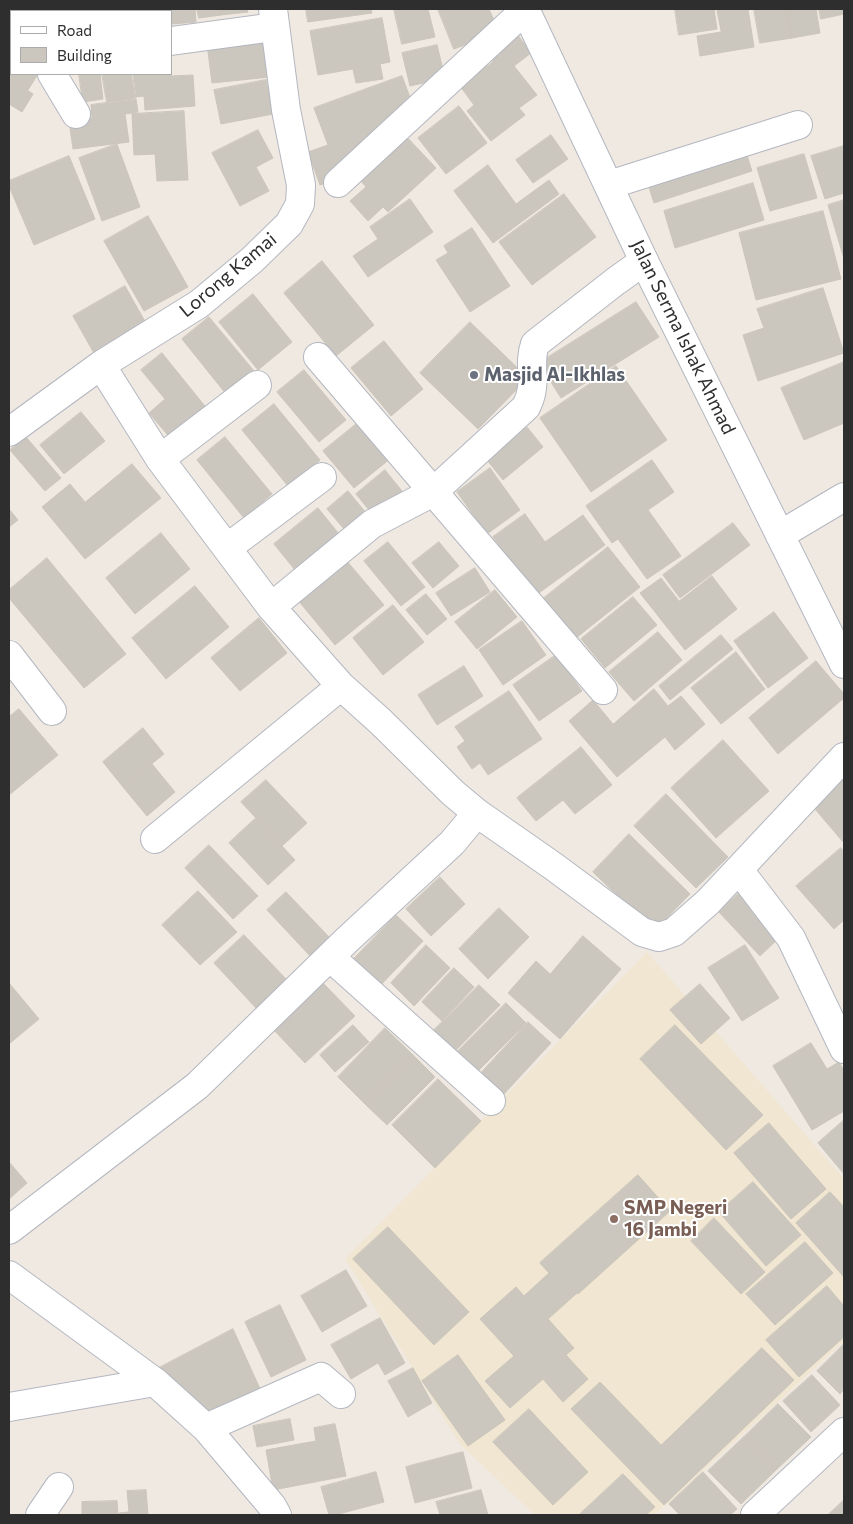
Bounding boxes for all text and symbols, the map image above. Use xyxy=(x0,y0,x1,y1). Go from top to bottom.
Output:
legend xyxy=(10,10,172,75)
text: Road xyxy=(57,21,92,39)
text: Building xyxy=(57,46,112,64)
street label: Lorong Kamai xyxy=(175,228,281,322)
street label: Jalan Serma Ishak Ahmad xyxy=(626,236,740,438)
place label: Masjid Al-Ikhlas xyxy=(484,364,625,386)
marker: Masjid Al-Ikhlas xyxy=(468,369,480,381)
place label: SMP Negeri 16 Jambi xyxy=(624,1197,727,1241)
marker: SMP Negeri 16 Jambi xyxy=(608,1213,620,1225)

